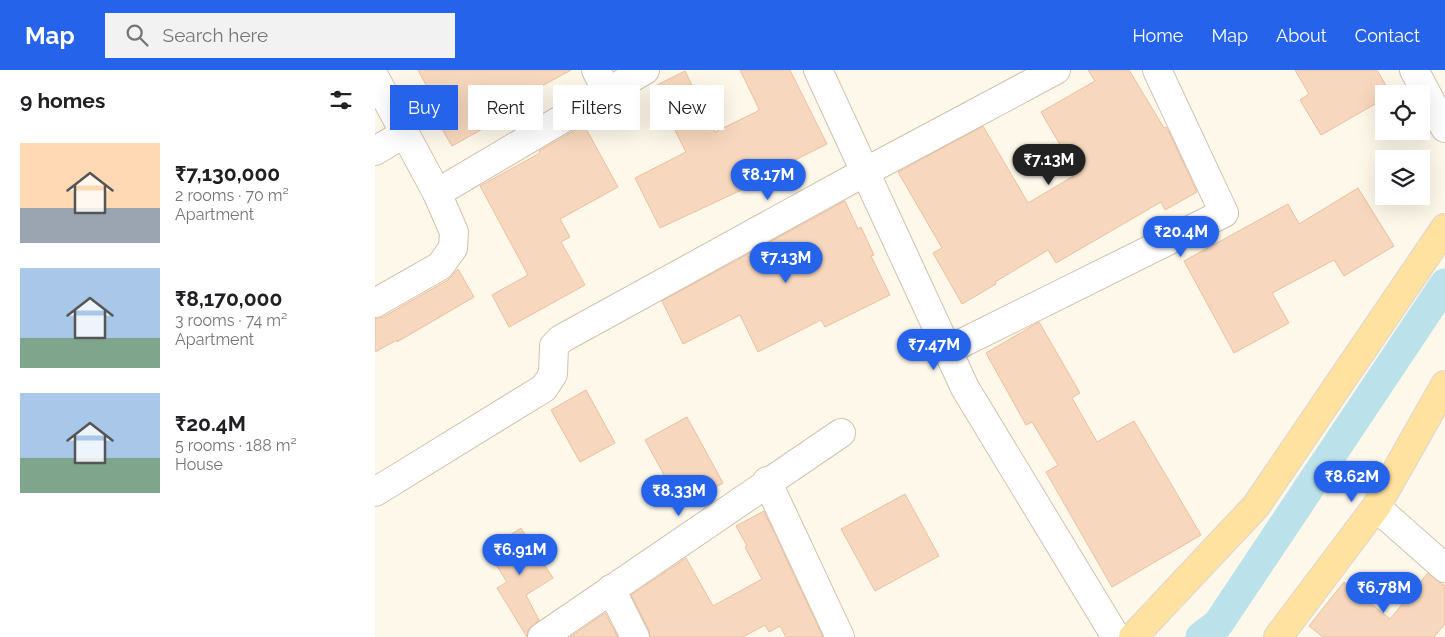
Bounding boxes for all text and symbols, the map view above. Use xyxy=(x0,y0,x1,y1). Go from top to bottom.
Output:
search box xyxy=(105,13,455,58)
text: Map xyxy=(25,21,75,50)
icon: search xyxy=(123,21,151,49)
text: Search here xyxy=(163,24,268,46)
text: Home xyxy=(1132,25,1183,46)
text: Map xyxy=(1211,25,1248,46)
text: About xyxy=(1276,25,1327,46)
text: Contact xyxy=(1355,25,1420,46)
chip: Buy xyxy=(390,85,458,130)
chip: Rent xyxy=(468,85,543,130)
chip: Filters xyxy=(553,85,640,130)
chip: New xyxy=(650,85,724,130)
map controls xyxy=(1375,85,1430,205)
button: locate xyxy=(1375,85,1430,140)
icon: filters xyxy=(327,86,355,114)
text: 9 homes xyxy=(20,88,105,113)
pin: ₹7.13M xyxy=(1008,144,1090,186)
text: ₹7.13M xyxy=(1024,150,1074,169)
button: layers xyxy=(1375,150,1430,205)
pin: ₹8.17M xyxy=(727,158,809,201)
text: ₹7,130,000 xyxy=(175,161,280,186)
icon: home xyxy=(60,163,120,223)
text: ₹8.17M xyxy=(742,165,794,184)
text: 2 rooms · 70 m² xyxy=(175,186,289,205)
text: Apartment xyxy=(175,205,254,224)
pin: ₹20.4M xyxy=(1140,216,1222,258)
text: ₹20.4M xyxy=(1154,222,1208,241)
pin: ₹7.13M xyxy=(745,242,827,284)
text: ₹7.13M xyxy=(761,248,811,267)
text: ₹8,170,000 xyxy=(175,286,282,311)
icon: home xyxy=(60,288,120,348)
text: 3 rooms · 74 m² xyxy=(175,311,287,330)
pin: ₹7.47M xyxy=(893,328,975,371)
text: Apartment xyxy=(175,330,254,349)
text: ₹7.47M xyxy=(908,335,960,354)
text: ₹20.4M xyxy=(175,411,246,436)
icon: home xyxy=(60,413,120,473)
text: 5 rooms · 188 m² xyxy=(175,436,297,455)
text: House xyxy=(175,455,223,474)
pin: ₹8.62M xyxy=(1311,460,1393,503)
text: ₹8.62M xyxy=(1325,467,1379,486)
pin: ₹8.33M xyxy=(638,474,720,517)
text: ₹8.33M xyxy=(652,481,706,500)
pin: ₹6.91M xyxy=(479,534,561,576)
text: ₹6.91M xyxy=(493,540,547,559)
pin: ₹6.78M xyxy=(1343,572,1425,614)
text: ₹6.78M xyxy=(1357,578,1411,597)

